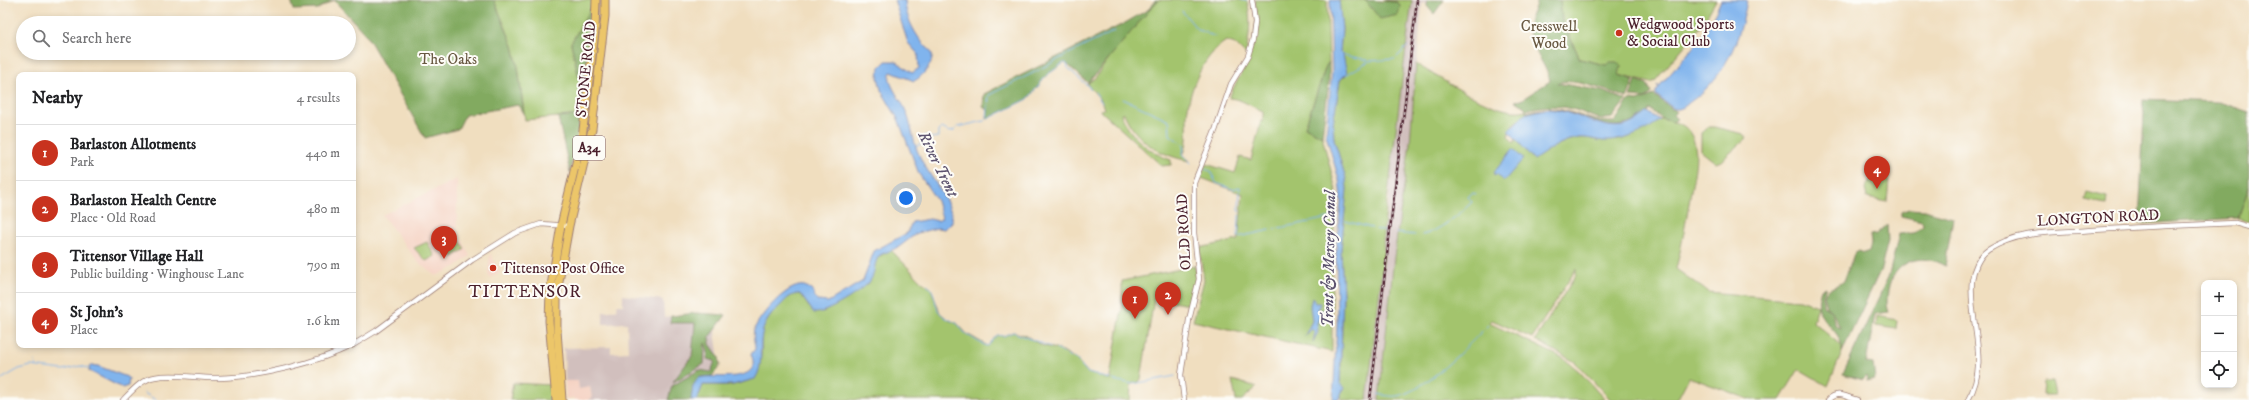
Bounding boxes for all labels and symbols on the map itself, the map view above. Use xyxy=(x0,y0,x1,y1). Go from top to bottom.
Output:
place label: Wedgwood Sports & Social Club xyxy=(1626,15,1734,51)
park label: Cresswell Wood xyxy=(1521,17,1578,53)
street label: STONE ROAD xyxy=(571,20,601,118)
marker: Wedgwood Sports & Social Club xyxy=(1614,28,1624,38)
park label: The Oaks xyxy=(419,50,477,69)
water label: River Trent xyxy=(913,127,963,201)
road number: A34 xyxy=(573,136,605,160)
pin: 4 xyxy=(1864,156,1890,189)
your location xyxy=(896,188,916,208)
water label: Trent & Mersey Canal xyxy=(1318,189,1340,327)
street label: OLD ROAD xyxy=(1173,193,1195,271)
street label: LONGTON ROAD xyxy=(2036,205,2160,231)
pin: 3 xyxy=(431,226,457,259)
place label: Tittensor Post Office xyxy=(501,259,625,278)
marker: Tittensor Post Office xyxy=(488,263,498,273)
district label: TITTENSOR xyxy=(469,281,581,303)
pin: 2 xyxy=(1155,282,1181,315)
pin: 1 xyxy=(1122,286,1148,319)

